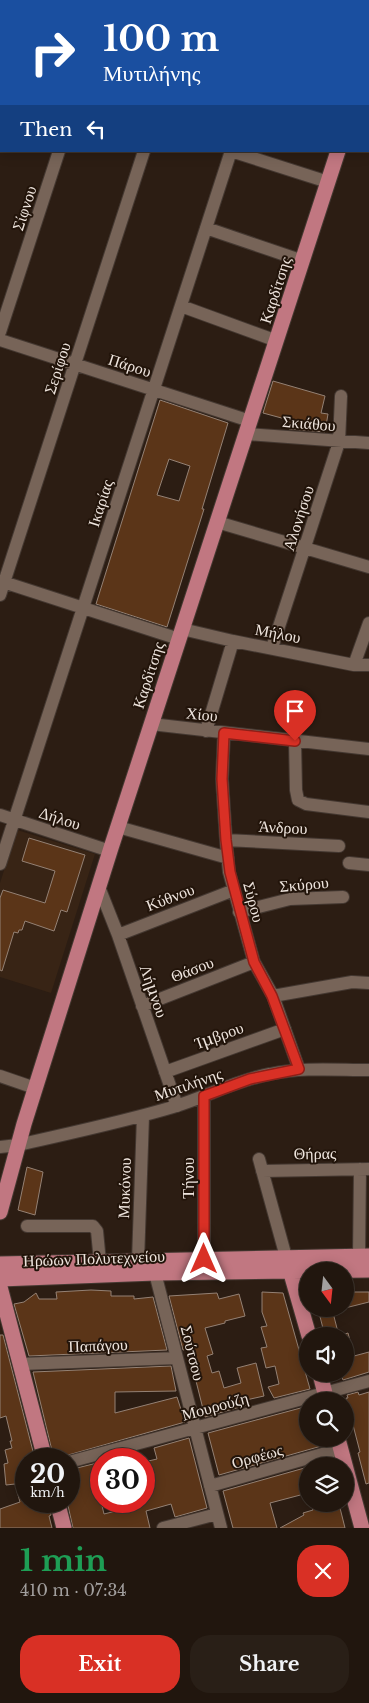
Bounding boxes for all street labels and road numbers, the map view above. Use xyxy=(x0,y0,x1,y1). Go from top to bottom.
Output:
street label: Σίφνου xyxy=(7,183,41,233)
street label: Καρδίτσης xyxy=(255,254,295,326)
street label: Σερίφου xyxy=(39,339,75,397)
street label: Πάρου xyxy=(106,349,154,381)
street label: Σκιάθου xyxy=(281,411,337,435)
street label: Ικαρίας xyxy=(83,476,117,529)
street label: Αλονήσου xyxy=(278,483,318,553)
street label: Μήλου xyxy=(253,619,303,647)
street label: Καρδίτσης xyxy=(128,639,168,711)
street label: Χίου xyxy=(185,702,219,726)
street label: Δήλου xyxy=(37,802,83,834)
street label: Άνδρου xyxy=(258,816,308,838)
street label: Σκύρου xyxy=(279,872,329,896)
street label: Κύθνου xyxy=(143,879,197,915)
street label: Σύρου xyxy=(239,880,269,925)
street label: Θάσου xyxy=(168,952,216,986)
street label: Λήμνου xyxy=(136,962,172,1020)
street label: Ίμβρου xyxy=(191,1017,246,1053)
street label: Μυτιλήνης xyxy=(151,1063,225,1105)
street label: Θήρας xyxy=(294,1143,337,1163)
street label: Μυκόνου xyxy=(113,1157,135,1219)
street label: Τήνου xyxy=(178,1157,198,1199)
street label: Ηρώων Πολυτεχνείου xyxy=(23,1246,165,1270)
street label: Σούτσου xyxy=(176,1323,210,1383)
street label: Παπάγου xyxy=(68,1334,128,1356)
street label: Μουρούζη xyxy=(179,1387,251,1425)
street label: Ορφέως xyxy=(229,1439,286,1473)

